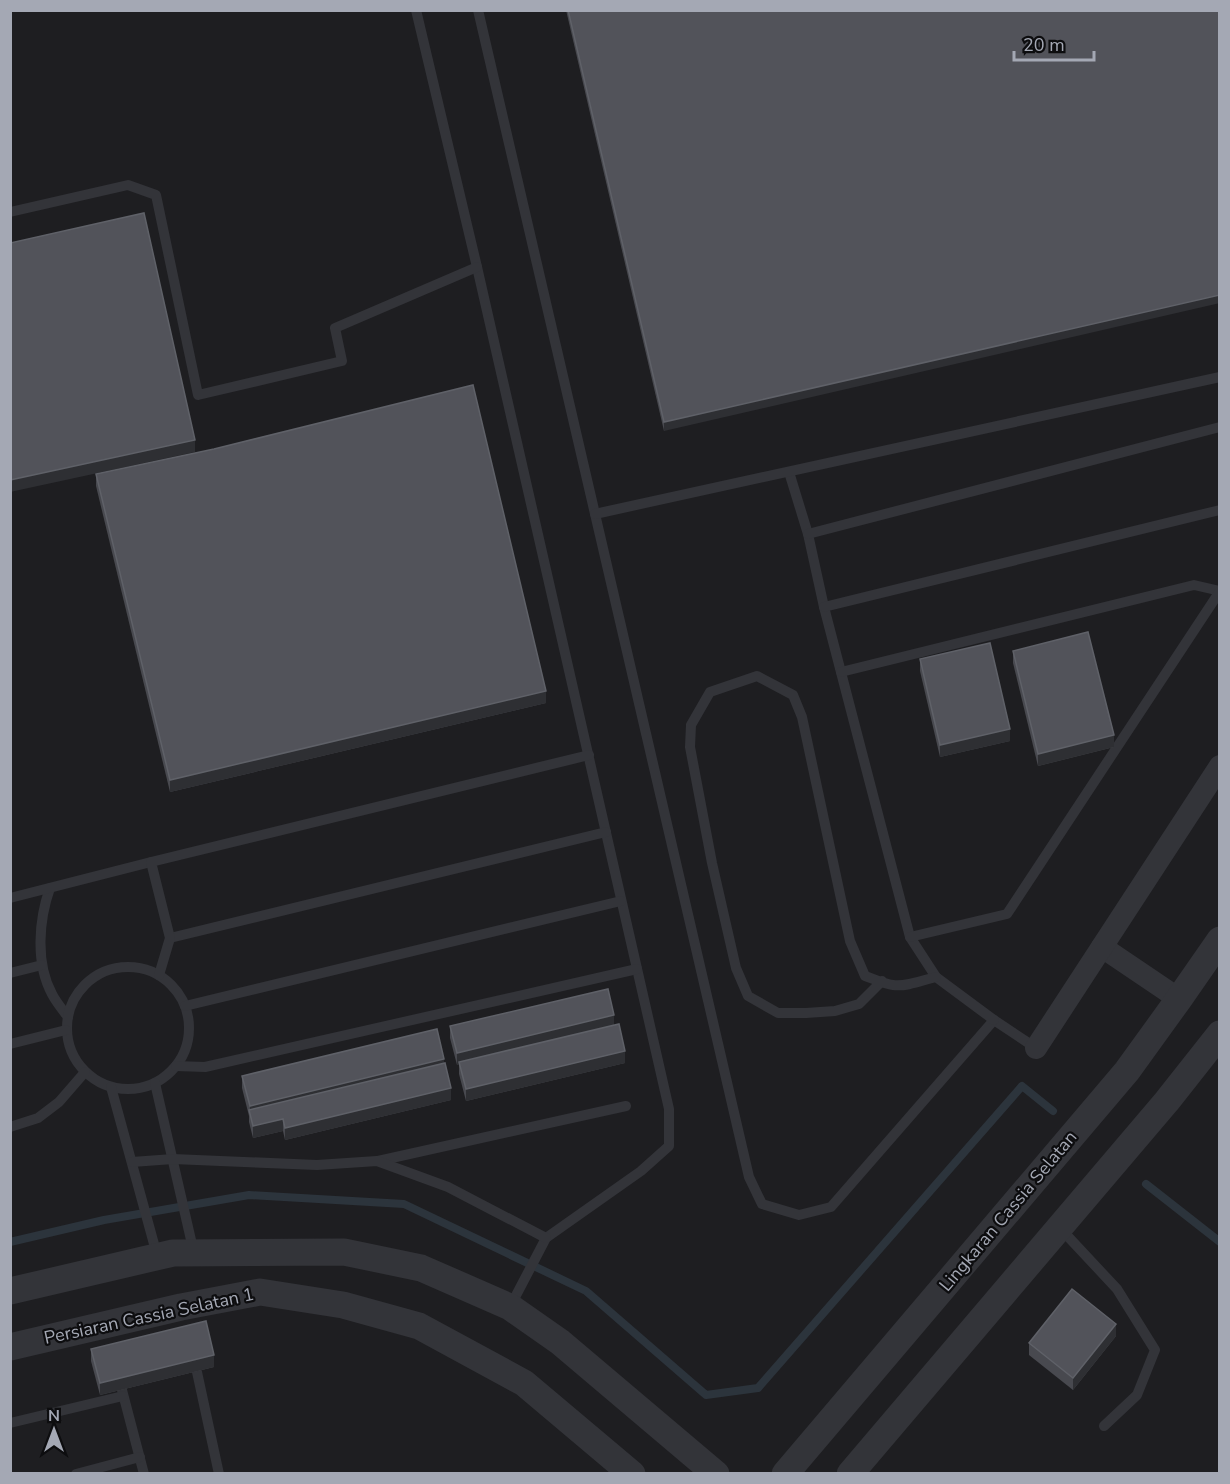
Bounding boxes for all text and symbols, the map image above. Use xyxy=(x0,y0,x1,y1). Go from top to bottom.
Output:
scale bar xyxy=(1014,24,1094,62)
text: 20 m xyxy=(1023,33,1065,57)
street label: Lingkaran Cassia Selatan xyxy=(934,1126,1082,1296)
street label: Persiaran Cassia Selatan 1 xyxy=(42,1282,256,1350)
north arrow xyxy=(24,1400,84,1460)
text: N xyxy=(48,1405,60,1427)

